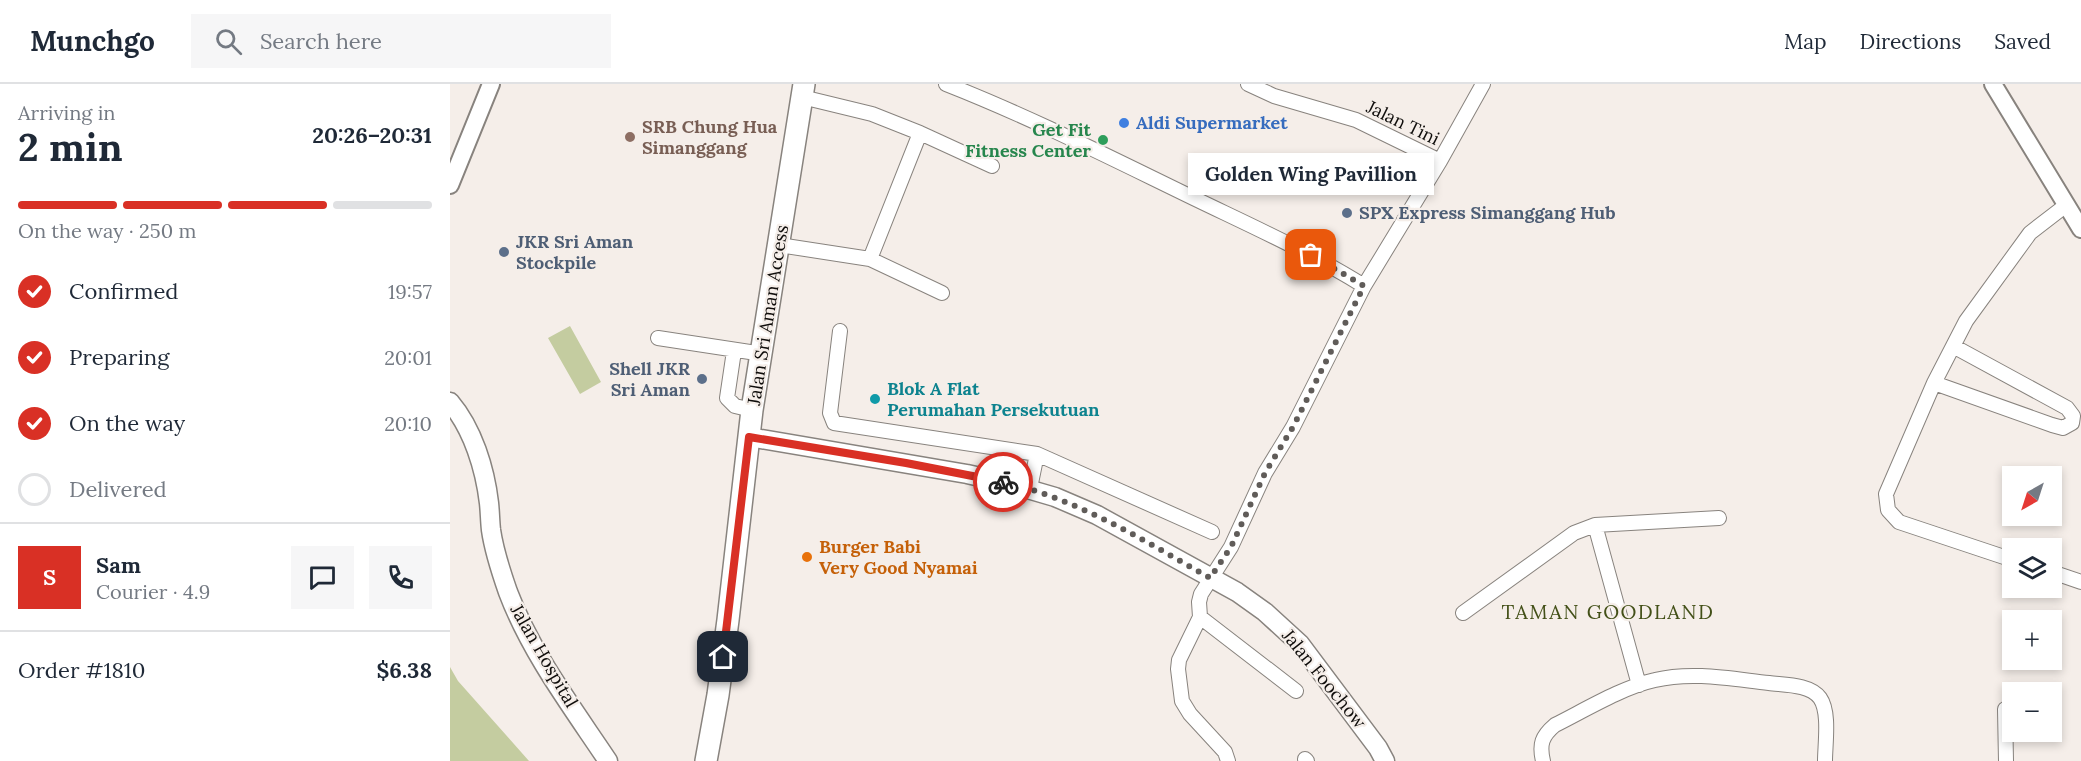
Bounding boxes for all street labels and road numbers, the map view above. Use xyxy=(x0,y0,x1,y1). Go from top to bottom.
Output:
street label: Jalan Tini xyxy=(1362,95,1443,150)
street label: Jalan Sri Aman Access xyxy=(742,223,793,408)
street label: Jalan Hospital xyxy=(505,599,583,712)
street label: Jalan Foochow xyxy=(1277,624,1372,734)

